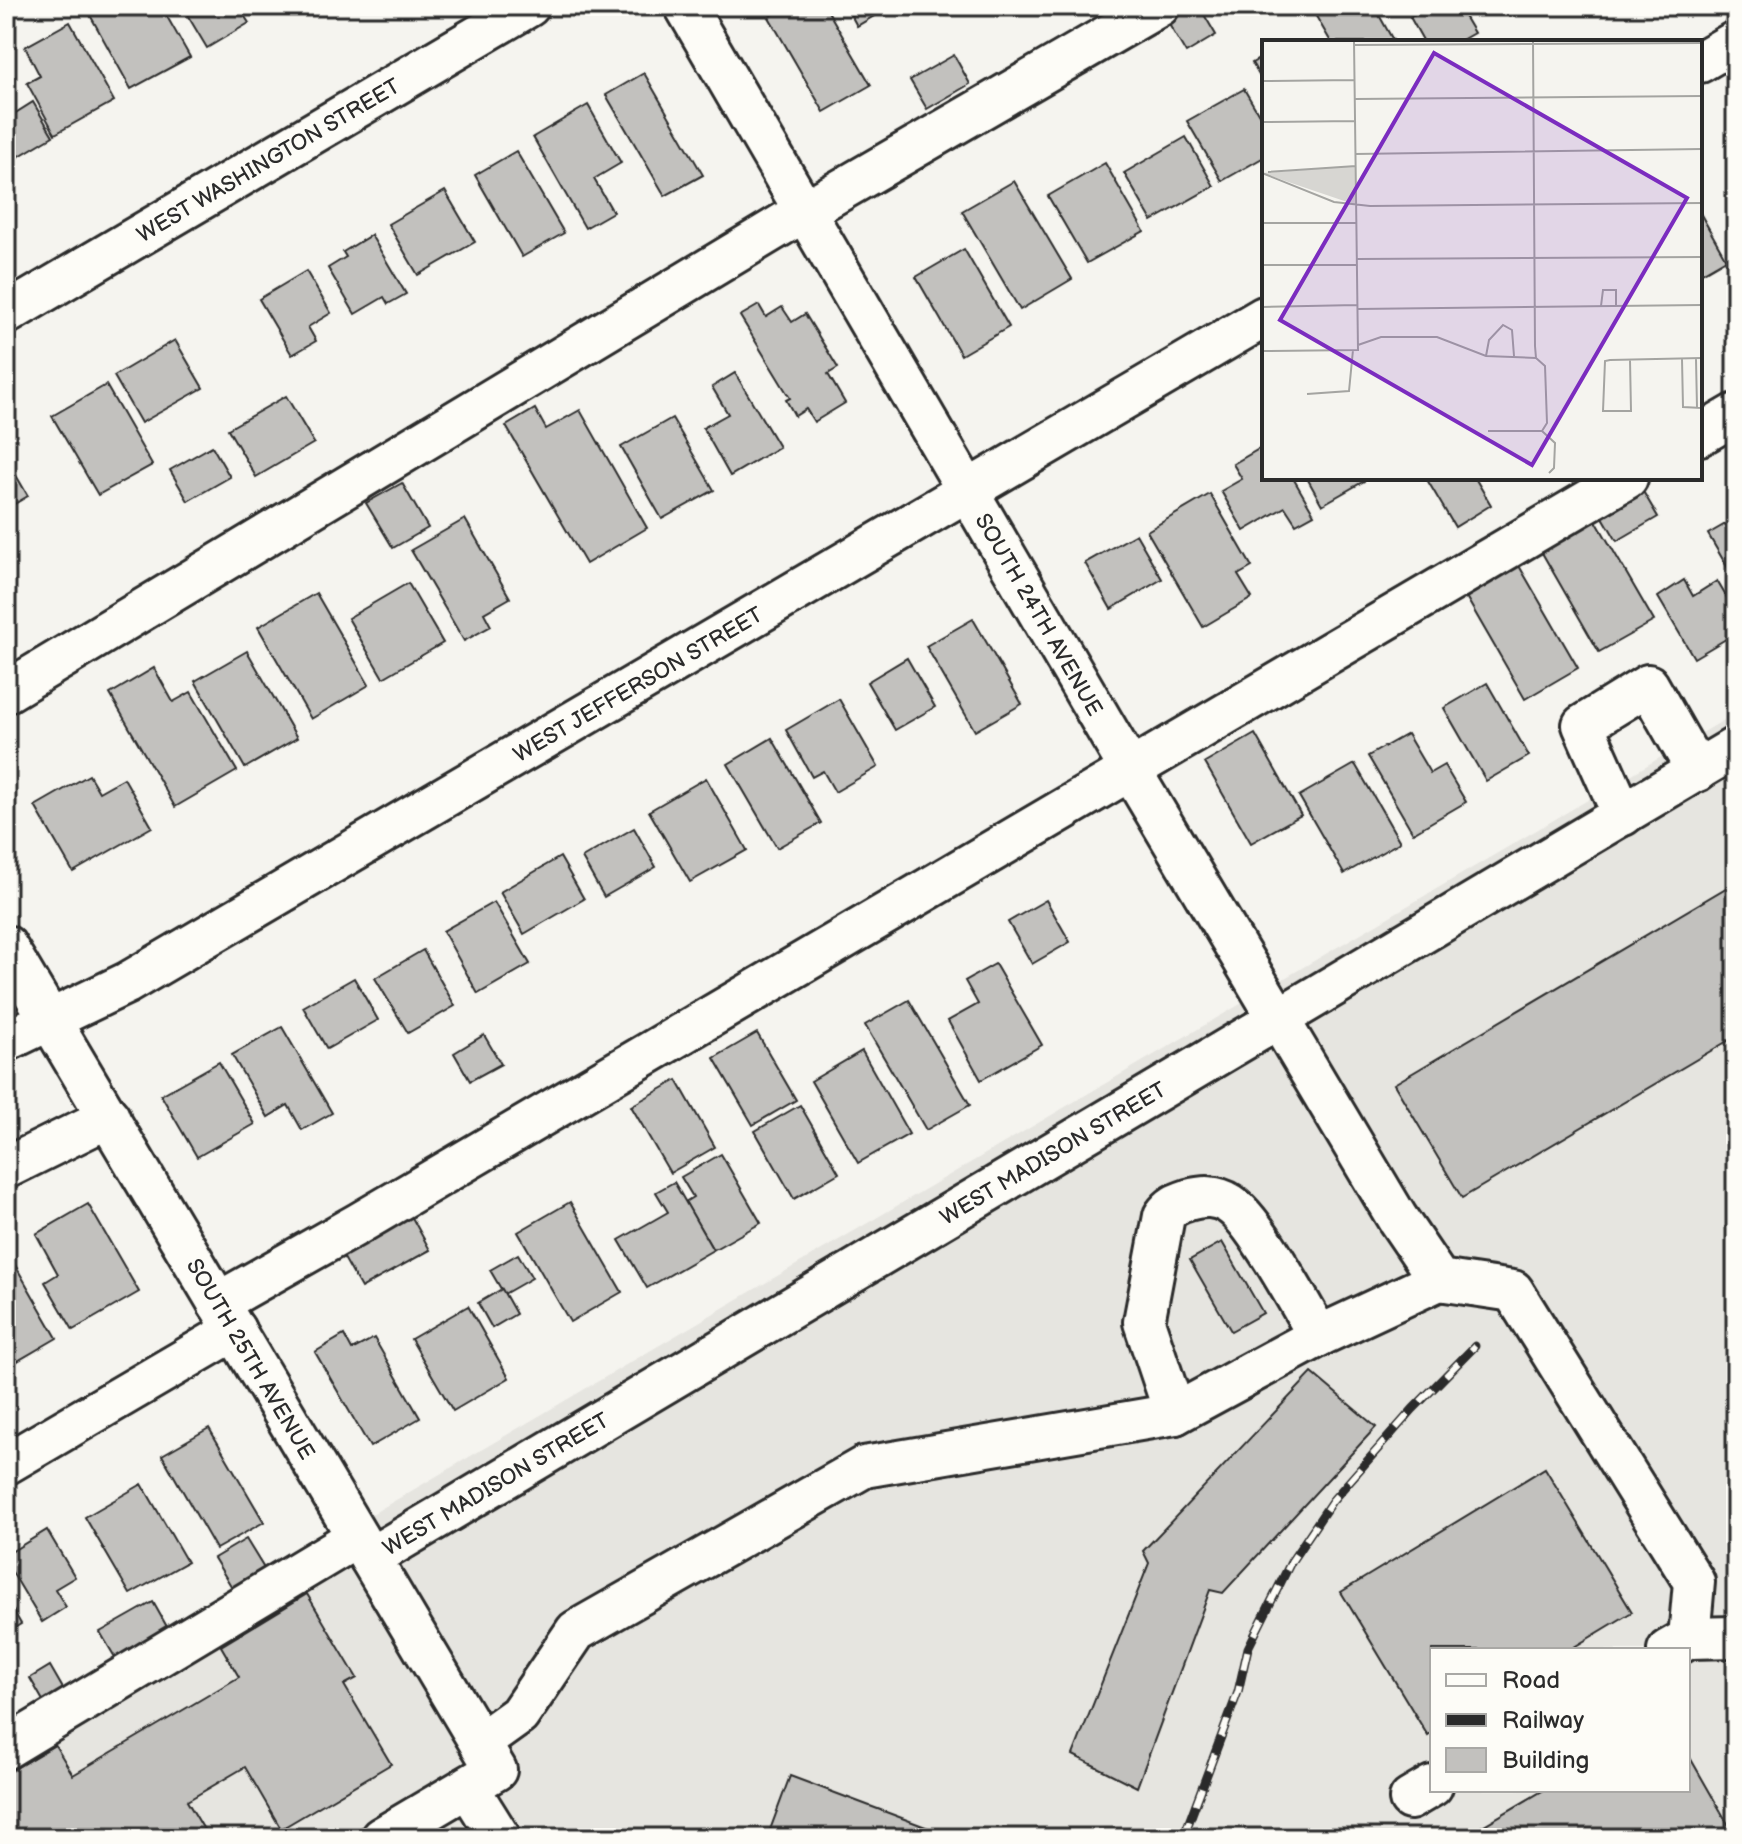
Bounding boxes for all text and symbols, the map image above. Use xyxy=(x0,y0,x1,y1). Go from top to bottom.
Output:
inset map xyxy=(1262,40,1702,480)
street label: WEST WASHINGTON STREET xyxy=(132,73,405,249)
street label: SOUTH 24TH AVENUE xyxy=(969,509,1108,721)
street label: WEST JEFFERSON STREET xyxy=(509,602,768,769)
street label: WEST MADISON STREET xyxy=(936,1076,1171,1231)
street label: SOUTH 25TH AVENUE xyxy=(180,1254,320,1465)
street label: WEST MADISON STREET xyxy=(378,1407,614,1562)
legend xyxy=(1430,1648,1690,1792)
text: Road xyxy=(1502,1666,1560,1695)
text: Railway xyxy=(1502,1706,1584,1735)
text: Building xyxy=(1502,1746,1589,1775)

